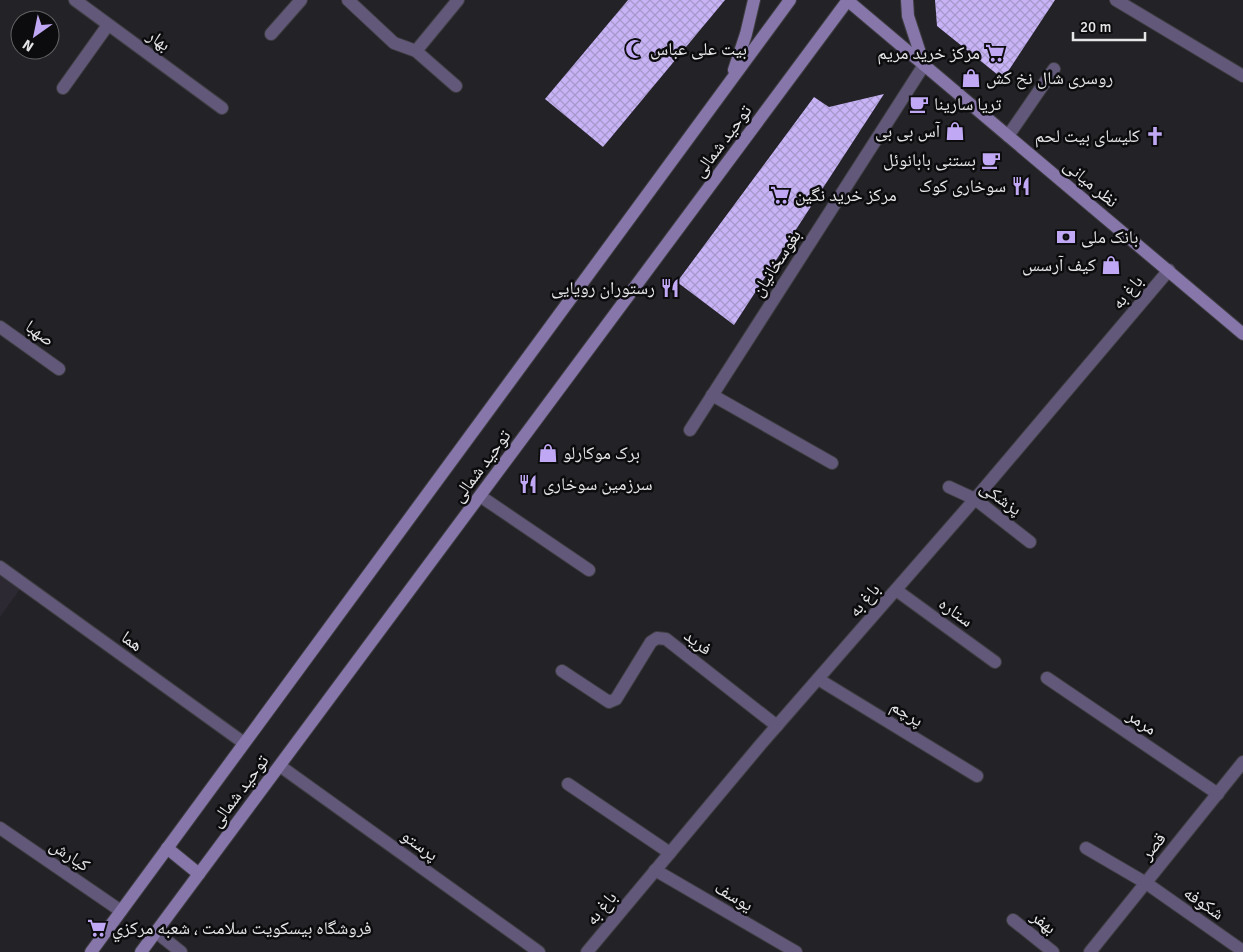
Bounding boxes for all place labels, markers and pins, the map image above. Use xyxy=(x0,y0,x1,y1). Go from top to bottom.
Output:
mosque icon: بیت علی عباس xyxy=(624,38,646,60)
place label: بیت علی عباس xyxy=(650,38,747,60)
place label: مرکز خرید مریم xyxy=(877,42,980,65)
supermarket icon: مرکز خرید مریم xyxy=(984,42,1006,64)
shop icon: روسری شال نخ کش xyxy=(960,67,982,89)
place label: روسری شال نخ کش xyxy=(986,67,1113,90)
cafe icon: تریا سارینا xyxy=(908,93,930,115)
place label: تریا سارینا xyxy=(934,93,1001,115)
place label: آس بی بی xyxy=(875,120,940,142)
shop icon: آس بی بی xyxy=(944,120,966,142)
place label: کلیسای بیت لحم xyxy=(1035,125,1141,148)
church icon: کلیسای بیت لحم xyxy=(1144,125,1166,147)
place label: بستنی بابانوئل xyxy=(883,149,976,171)
cafe icon: بستنی بابانوئل xyxy=(980,149,1002,171)
place label: سوخاری کوک xyxy=(919,175,1006,197)
restaurant icon: سوخاری کوک xyxy=(1010,175,1032,197)
supermarket icon: مرکز خرید نگین xyxy=(769,184,791,206)
place label: مرکز خرید نگین xyxy=(795,184,897,206)
bank icon: بانک ملی xyxy=(1055,226,1077,248)
place label: بانک ملی xyxy=(1081,226,1138,248)
place label: کیف آرسس xyxy=(1022,254,1097,276)
shop icon: کیف آرسس xyxy=(1100,254,1122,276)
place label: رستوران رویایی xyxy=(551,277,655,299)
restaurant icon: رستوران رویایی xyxy=(659,277,681,299)
shop icon: برک موکارلو xyxy=(537,442,559,464)
place label: برک موکارلو xyxy=(563,442,640,464)
restaurant icon: سرزمین سوخاری xyxy=(517,473,539,495)
place label: سرزمین سوخاری xyxy=(543,473,653,495)
supermarket icon: فروشگاه بيسكويت سلامت ، شعبه مركزي xyxy=(86,917,108,939)
place label: فروشگاه بيسكويت سلامت ، شعبه مركزي xyxy=(112,917,372,943)

